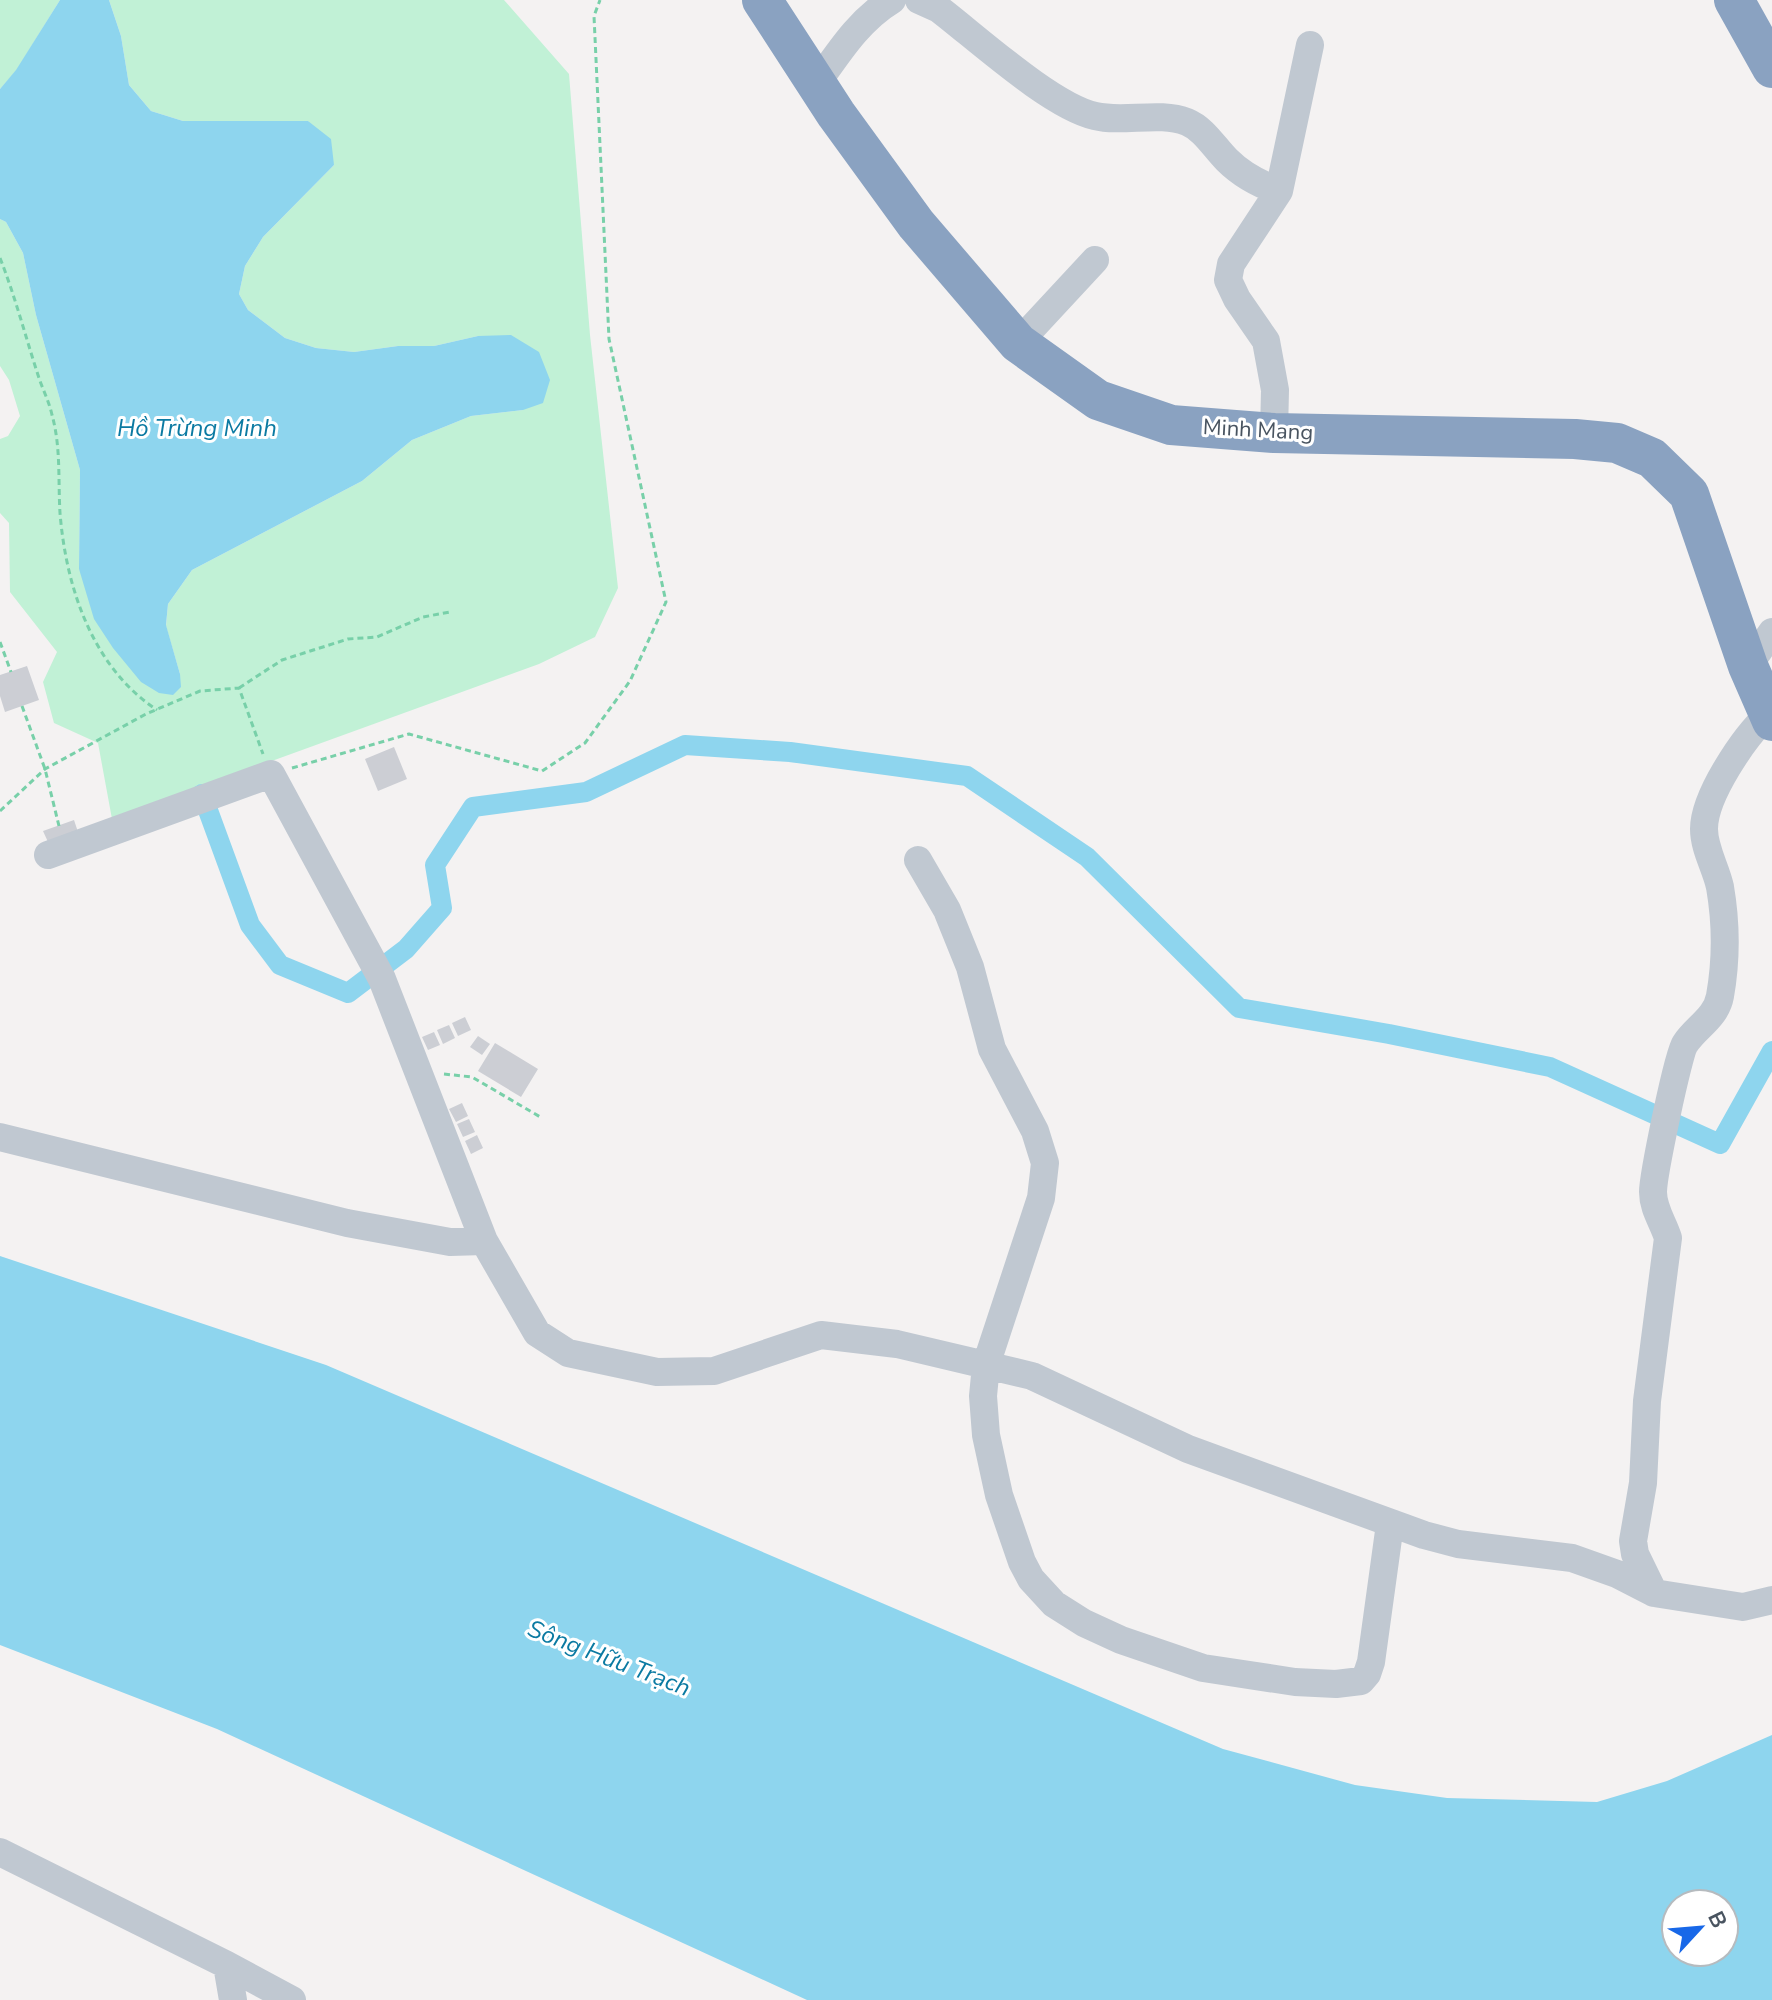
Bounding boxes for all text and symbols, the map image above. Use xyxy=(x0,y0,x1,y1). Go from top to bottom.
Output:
water label: Hồ Trừng Minh xyxy=(117,412,277,444)
street label: Minh Mang xyxy=(1202,412,1314,448)
water label: Sông Hữu Trạch xyxy=(523,1612,695,1704)
north arrow xyxy=(1660,1888,1740,1968)
text: B xyxy=(1700,1906,1734,1933)

